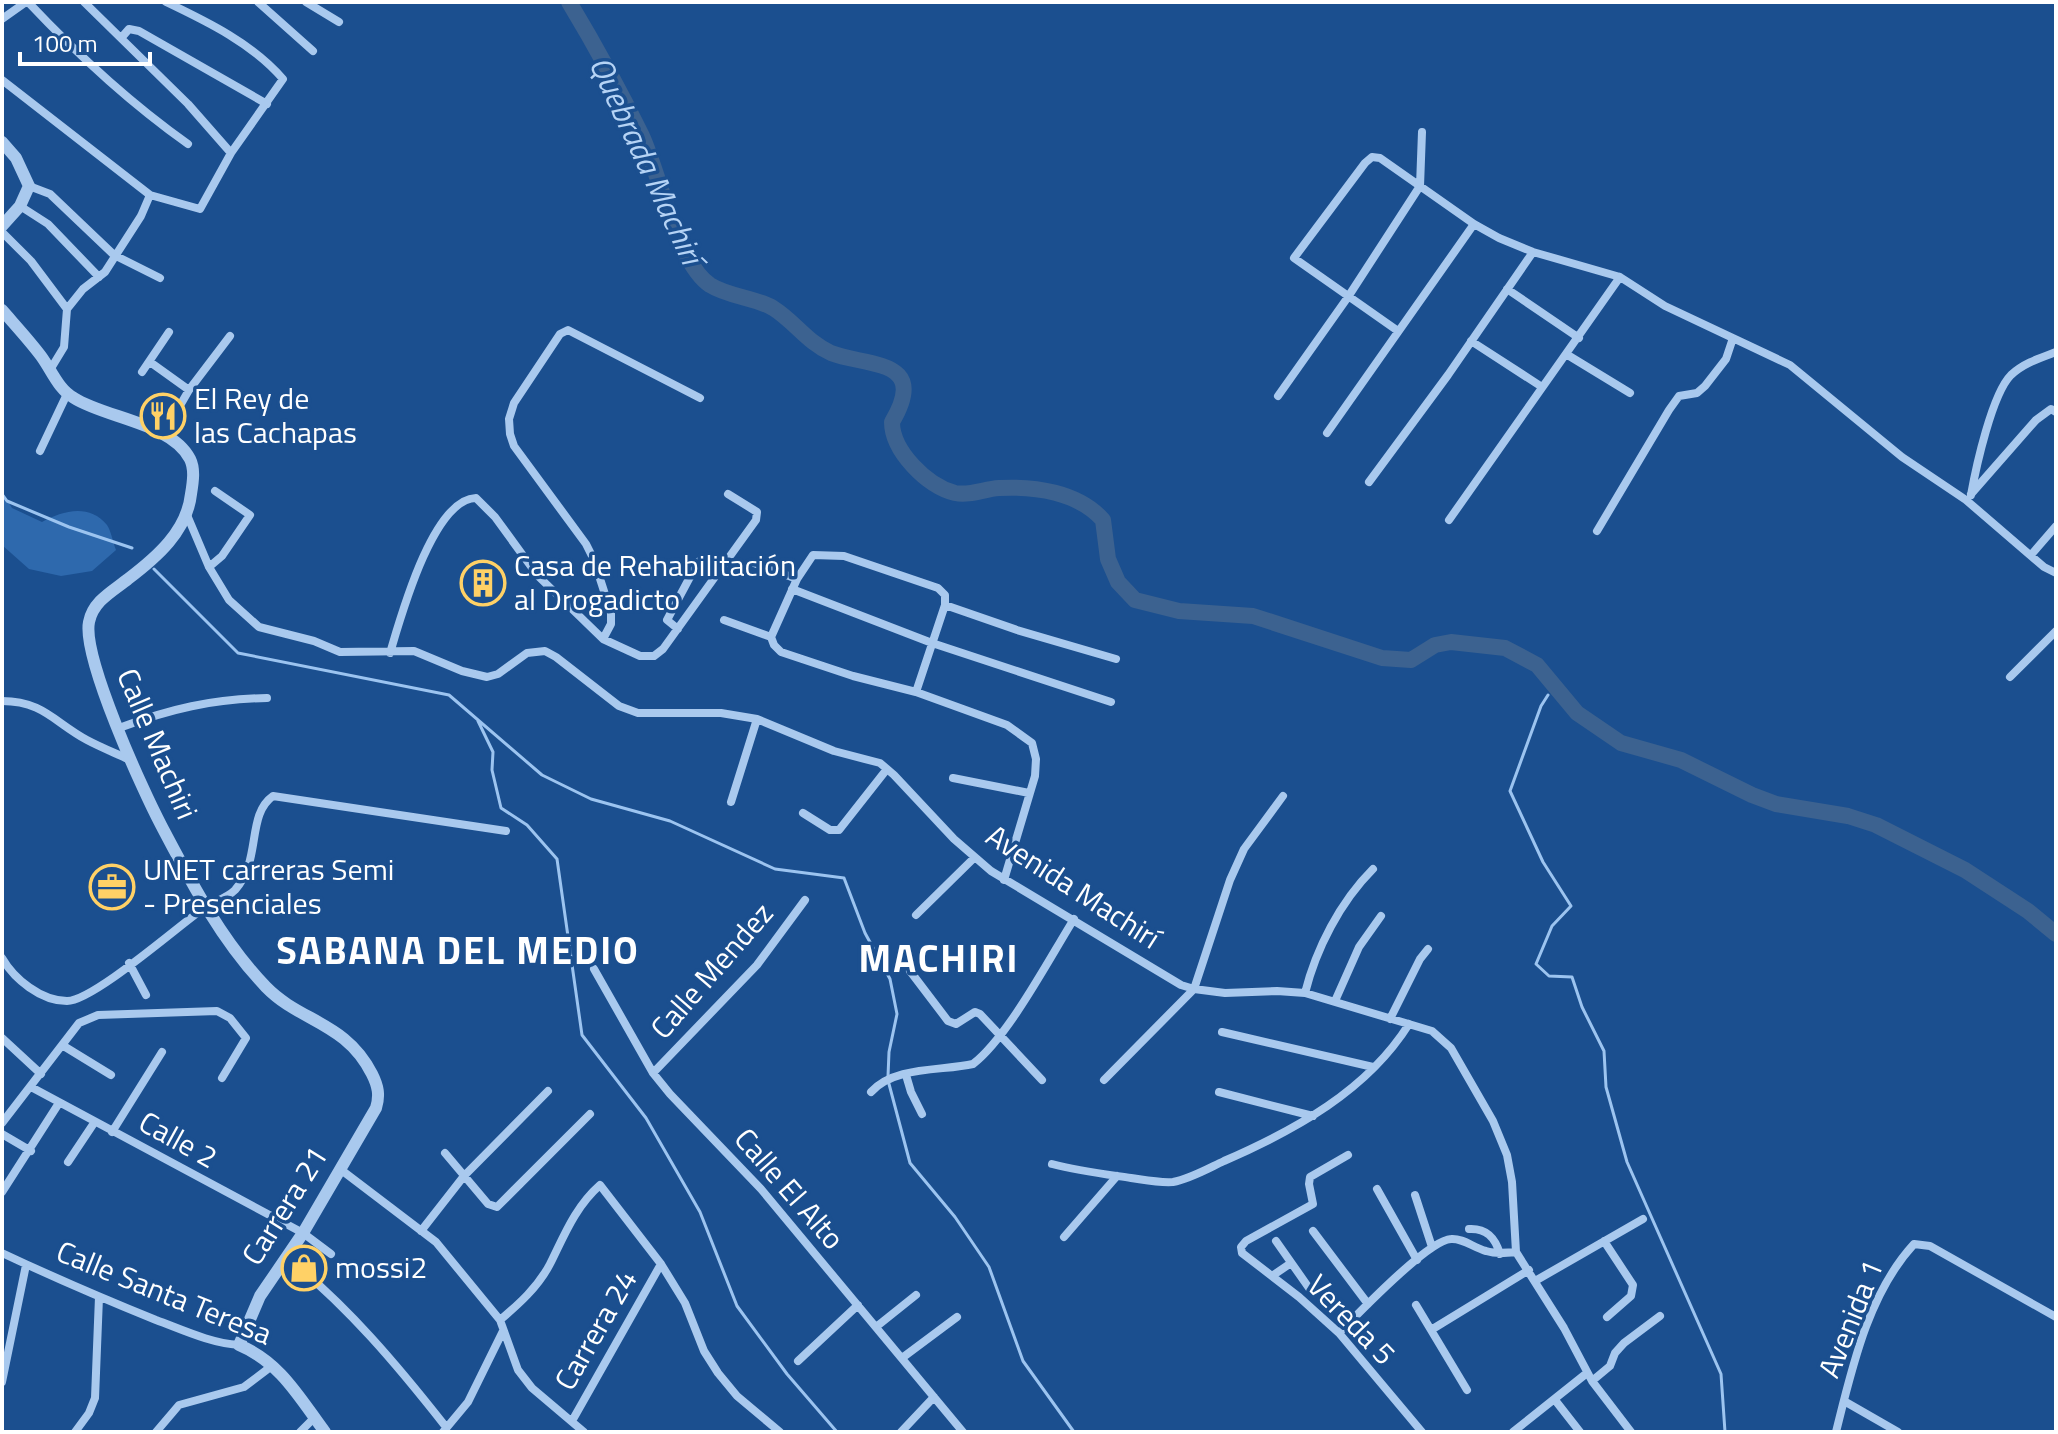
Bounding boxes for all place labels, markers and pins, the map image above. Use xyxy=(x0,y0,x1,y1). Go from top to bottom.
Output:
place label: El Rey de las Cachapas xyxy=(194,375,357,455)
restaurant icon: El Rey de las Cachapas xyxy=(139,392,187,440)
place label: Casa de Rehabilitación al Drogadicto xyxy=(514,542,796,622)
building icon: Casa de Rehabilitación al Drogadicto xyxy=(459,559,507,607)
place label: UNET carreras Semi - Presenciales xyxy=(143,846,394,926)
office icon: UNET carreras Semi - Presenciales xyxy=(88,863,136,911)
shop icon: mossi2 xyxy=(280,1244,328,1292)
place label: mossi2 xyxy=(335,1244,427,1290)

